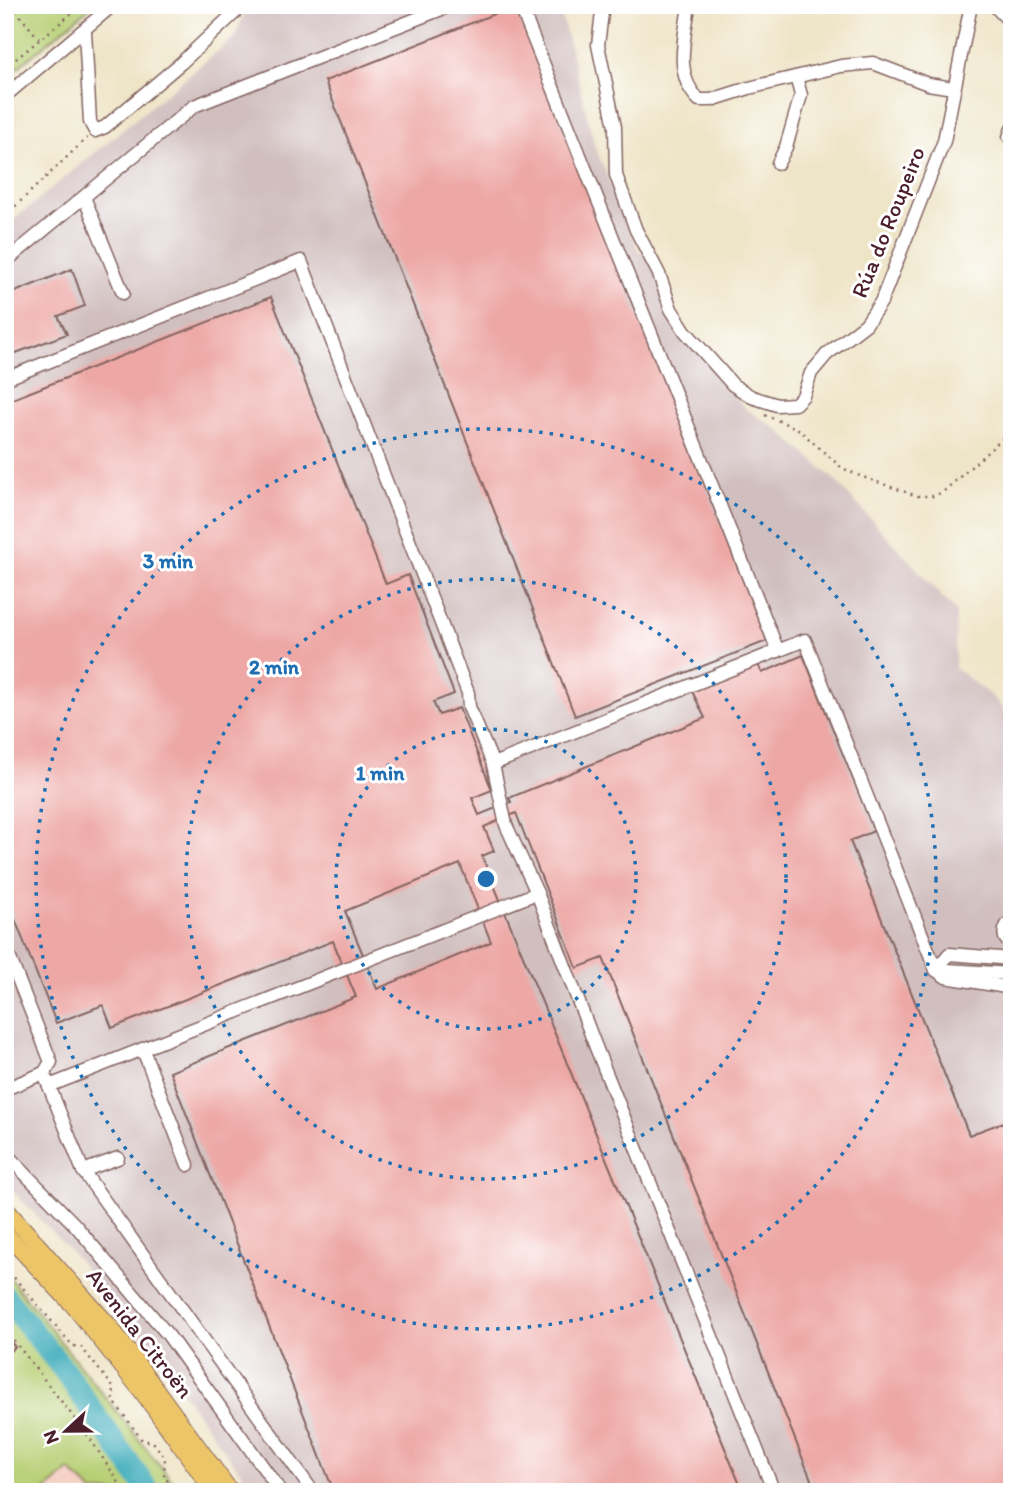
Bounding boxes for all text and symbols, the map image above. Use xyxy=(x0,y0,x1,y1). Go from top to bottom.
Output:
street label: Rúa do Roupeiro xyxy=(845,142,931,302)
text: 3 min xyxy=(143,548,194,573)
text: 2 min xyxy=(249,654,300,679)
text: 1 min xyxy=(356,760,405,785)
centre of rings xyxy=(474,867,498,891)
street label: Avenida Citroën xyxy=(80,1262,200,1404)
north arrow xyxy=(32,1396,102,1466)
text: N xyxy=(38,1427,64,1447)

